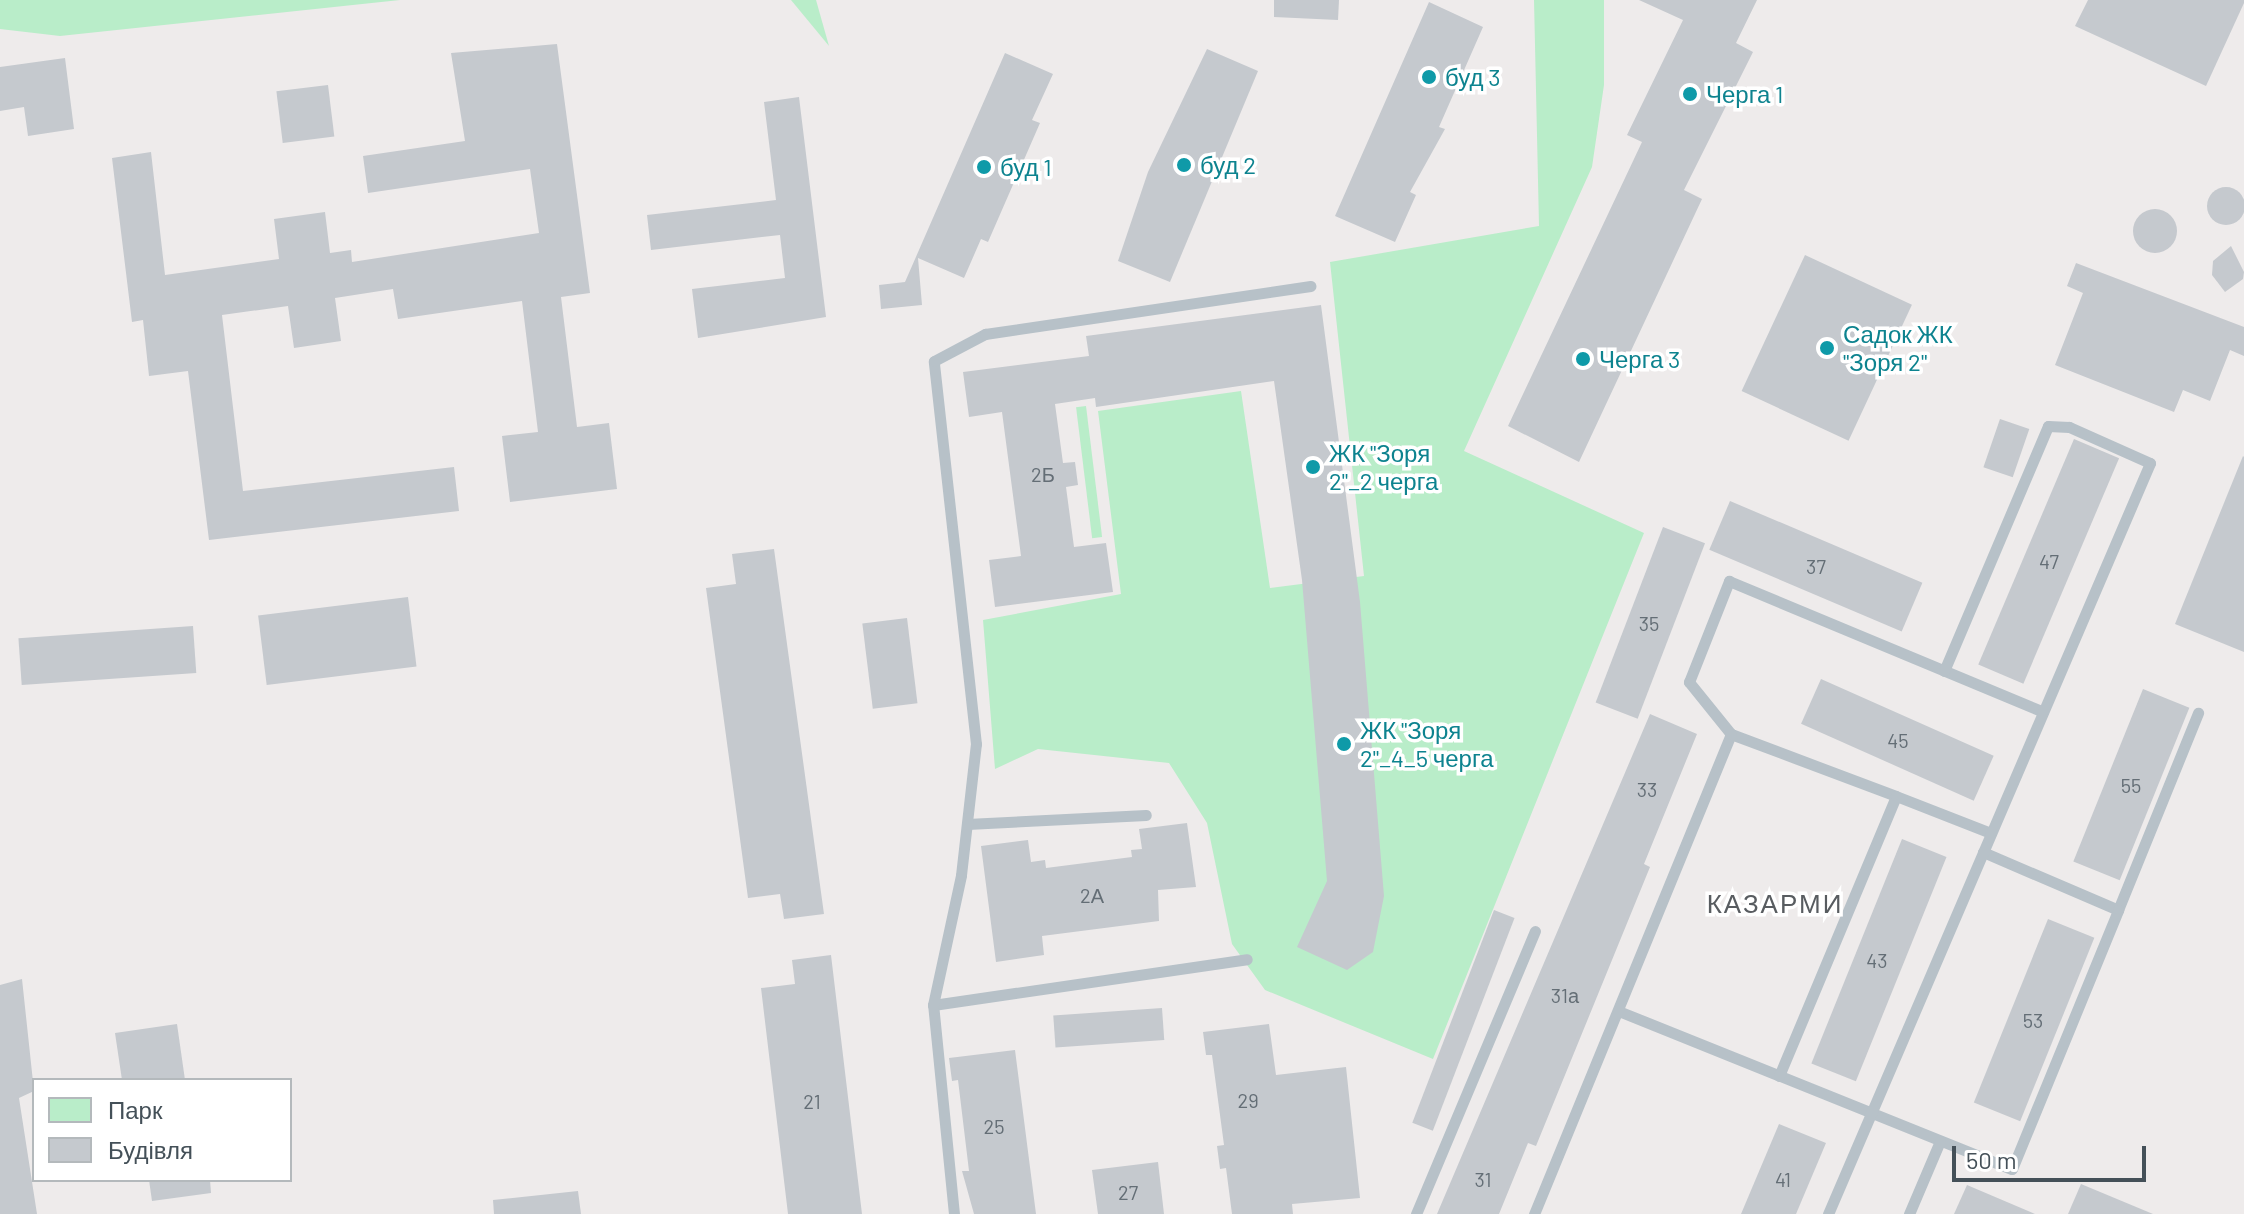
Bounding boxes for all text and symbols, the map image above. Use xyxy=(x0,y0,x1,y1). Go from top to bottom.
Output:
place label: буд 3 xyxy=(1445,63,1501,91)
marker: буд 3 xyxy=(1420,68,1438,86)
place label: Черга 1 xyxy=(1706,80,1783,108)
marker: Черга 1 xyxy=(1681,85,1699,103)
place label: буд 2 xyxy=(1200,151,1256,179)
place label: буд 1 xyxy=(1000,153,1052,181)
marker: буд 2 xyxy=(1175,156,1193,174)
marker: буд 1 xyxy=(975,158,993,176)
place label: Садок ЖК "Зоря 2" xyxy=(1843,320,1953,376)
marker: Садок ЖК "Зоря 2" xyxy=(1818,339,1836,357)
place label: Черга 3 xyxy=(1599,345,1680,373)
marker: Черга 3 xyxy=(1574,350,1592,368)
place label: ЖК "Зоря 2"_2 черга xyxy=(1329,439,1438,495)
marker: ЖК "Зоря 2"_2 черга xyxy=(1304,458,1322,476)
house number: 2Б xyxy=(1031,462,1055,486)
house number: 47 xyxy=(2039,549,2059,573)
house number: 37 xyxy=(1806,554,1826,578)
house number: 35 xyxy=(1639,611,1659,635)
place label: ЖК "Зоря 2"_4_5 черга xyxy=(1360,716,1494,772)
house number: 45 xyxy=(1887,728,1909,752)
marker: ЖК "Зоря 2"_4_5 черга xyxy=(1335,735,1353,753)
house number: 55 xyxy=(2121,773,2141,797)
house number: 33 xyxy=(1637,777,1657,801)
house number: 2А xyxy=(1080,883,1104,907)
district label: КАЗАРМИ xyxy=(1707,887,1843,919)
house number: 43 xyxy=(1866,948,1888,972)
house number: 31а xyxy=(1551,983,1579,1007)
house number: 53 xyxy=(2023,1008,2043,1032)
legend xyxy=(32,1078,292,1182)
house number: 29 xyxy=(1237,1088,1259,1112)
house number: 21 xyxy=(803,1089,821,1113)
text: Парк xyxy=(108,1095,162,1124)
house number: 25 xyxy=(984,1114,1004,1138)
scale bar xyxy=(1956,1130,2150,1180)
text: Будівля xyxy=(108,1135,193,1164)
text: 50 m xyxy=(1966,1145,2017,1174)
house number: 31 xyxy=(1474,1167,1492,1191)
house number: 41 xyxy=(1775,1167,1791,1191)
house number: 27 xyxy=(1118,1180,1138,1204)

